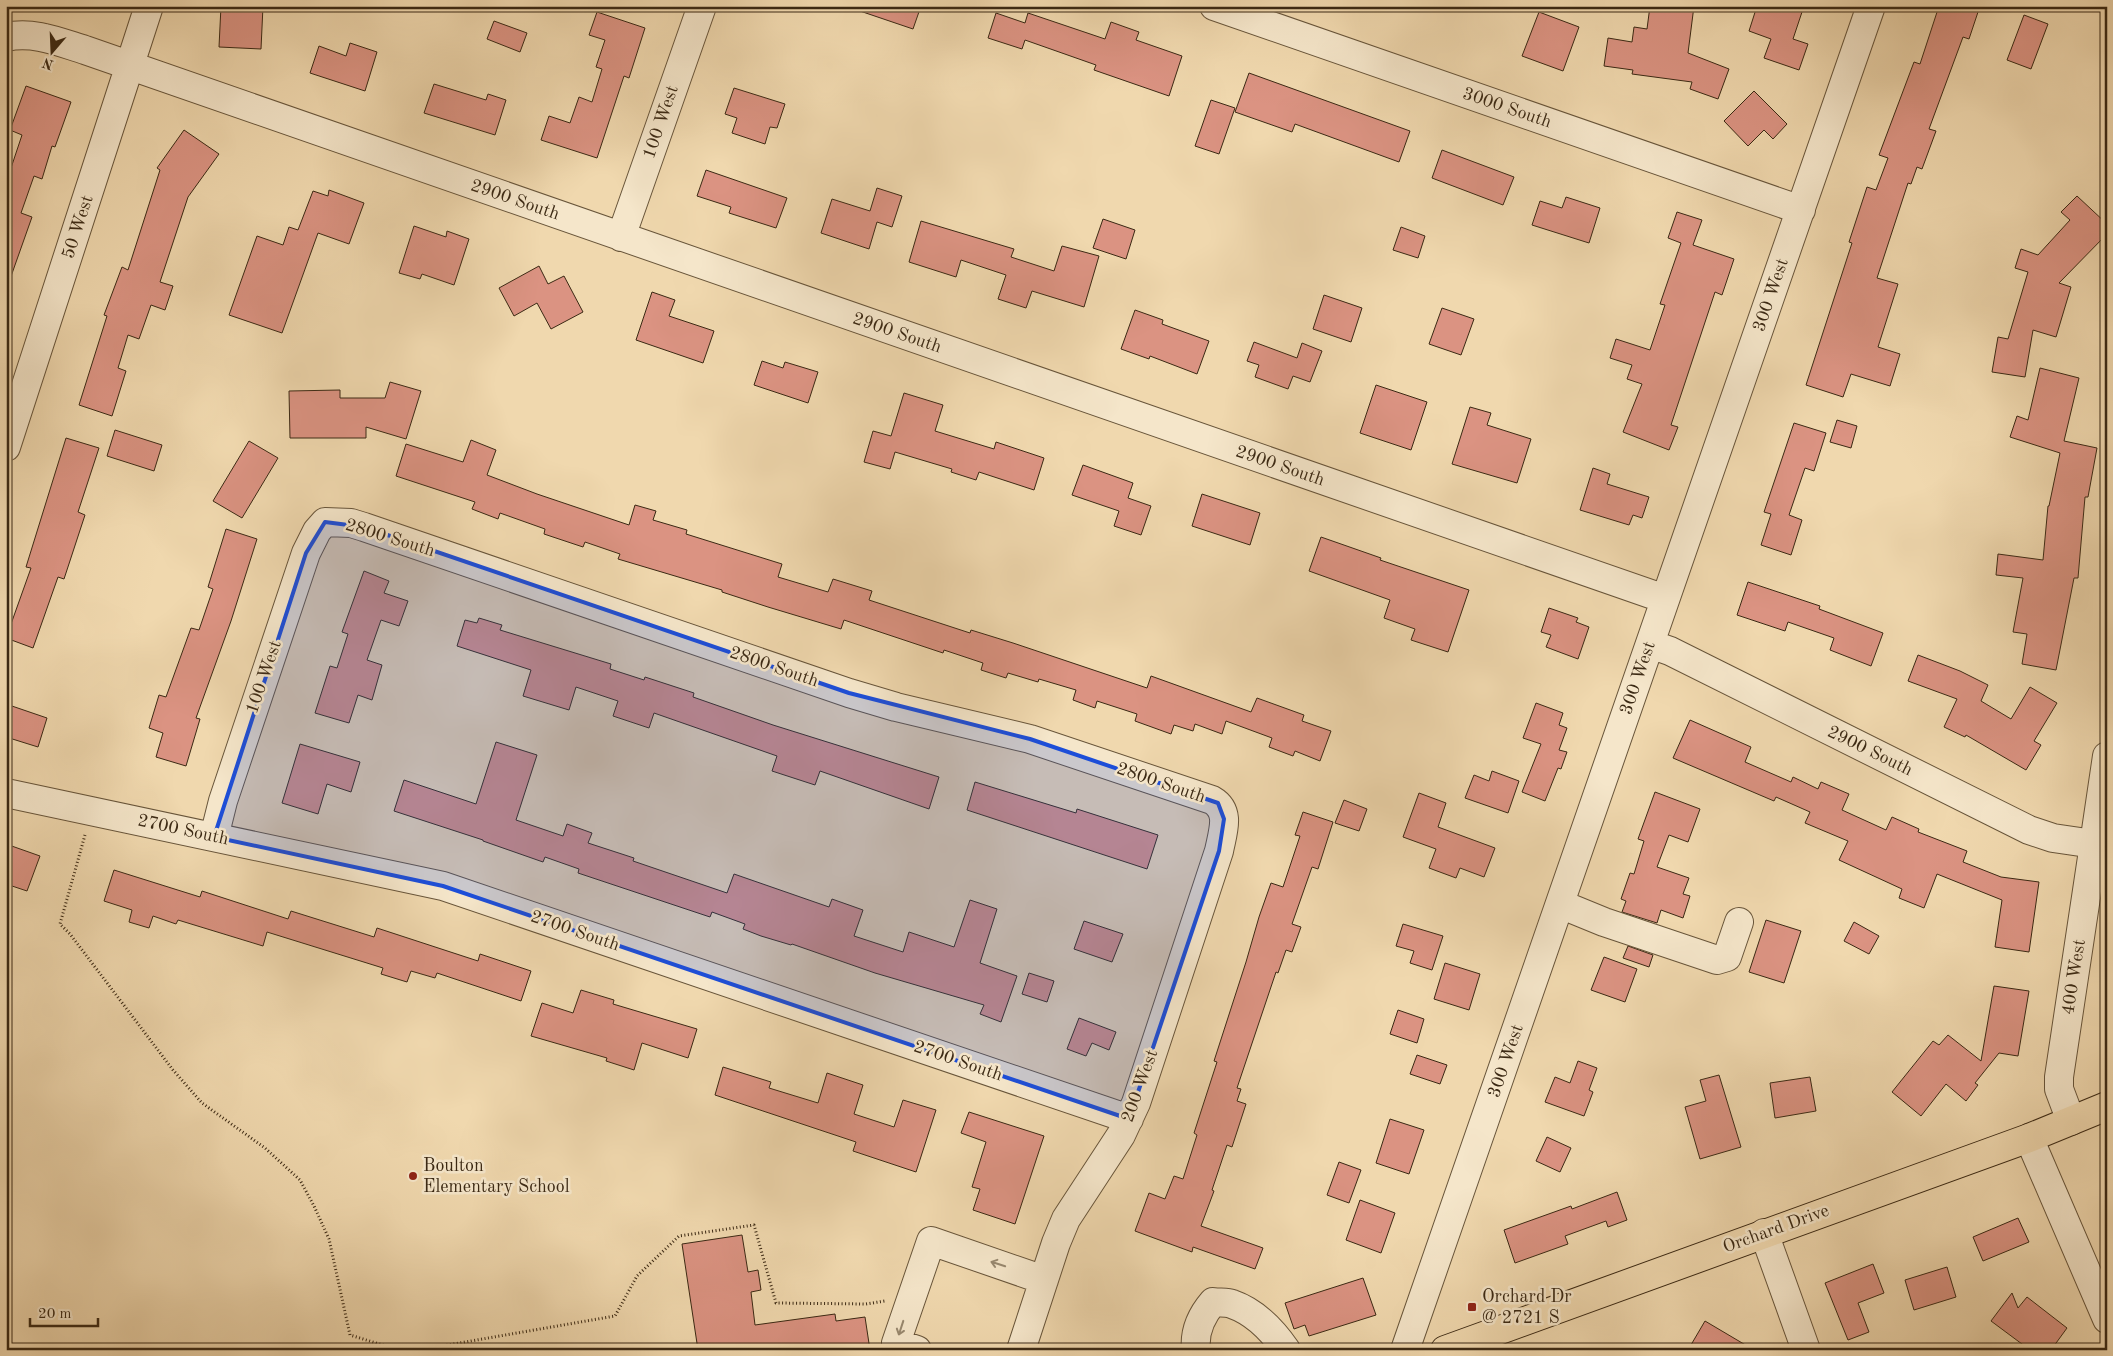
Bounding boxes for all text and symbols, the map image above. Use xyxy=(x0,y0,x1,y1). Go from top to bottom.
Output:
north arrow xyxy=(28,28,78,78)
text: N xyxy=(40,55,55,72)
street label: 100 West xyxy=(640,83,682,161)
street label: 3000 South xyxy=(1460,84,1554,132)
street label: 2900 South xyxy=(468,176,562,224)
street label: 50 West xyxy=(59,193,97,261)
street label: 300 West xyxy=(1750,256,1792,334)
street label: 2900 South xyxy=(850,309,944,357)
street label: 2900 South xyxy=(1233,442,1327,490)
street label: 2800 South xyxy=(343,516,437,560)
street label: 100 West xyxy=(243,638,285,716)
street label: 300 West xyxy=(1617,639,1659,717)
street label: 2800 South xyxy=(727,643,821,691)
street label: 2900 South xyxy=(1824,723,1916,779)
street label: 2800 South xyxy=(1114,759,1208,807)
street label: 2700 South xyxy=(136,812,230,848)
street label: 2700 South xyxy=(528,907,622,955)
street label: 400 West xyxy=(2059,938,2089,1016)
street label: 300 West xyxy=(1485,1022,1527,1100)
street label: 2700 South xyxy=(911,1037,1005,1085)
street label: 200 West xyxy=(1119,1047,1161,1125)
place label: Boulton Elementary School xyxy=(423,1157,570,1196)
marker: Boulton Elementary School xyxy=(407,1170,419,1182)
street label: Orchard Drive xyxy=(1720,1201,1832,1257)
one-way arrow xyxy=(990,1259,1006,1268)
place label: Orchard Dr @ 2721 S xyxy=(1482,1288,1572,1327)
scale bar xyxy=(30,1296,98,1328)
marker: Orchard Dr @ 2721 S xyxy=(1466,1301,1478,1313)
text: 20 m xyxy=(38,1307,72,1322)
one-way arrow xyxy=(896,1320,906,1336)

